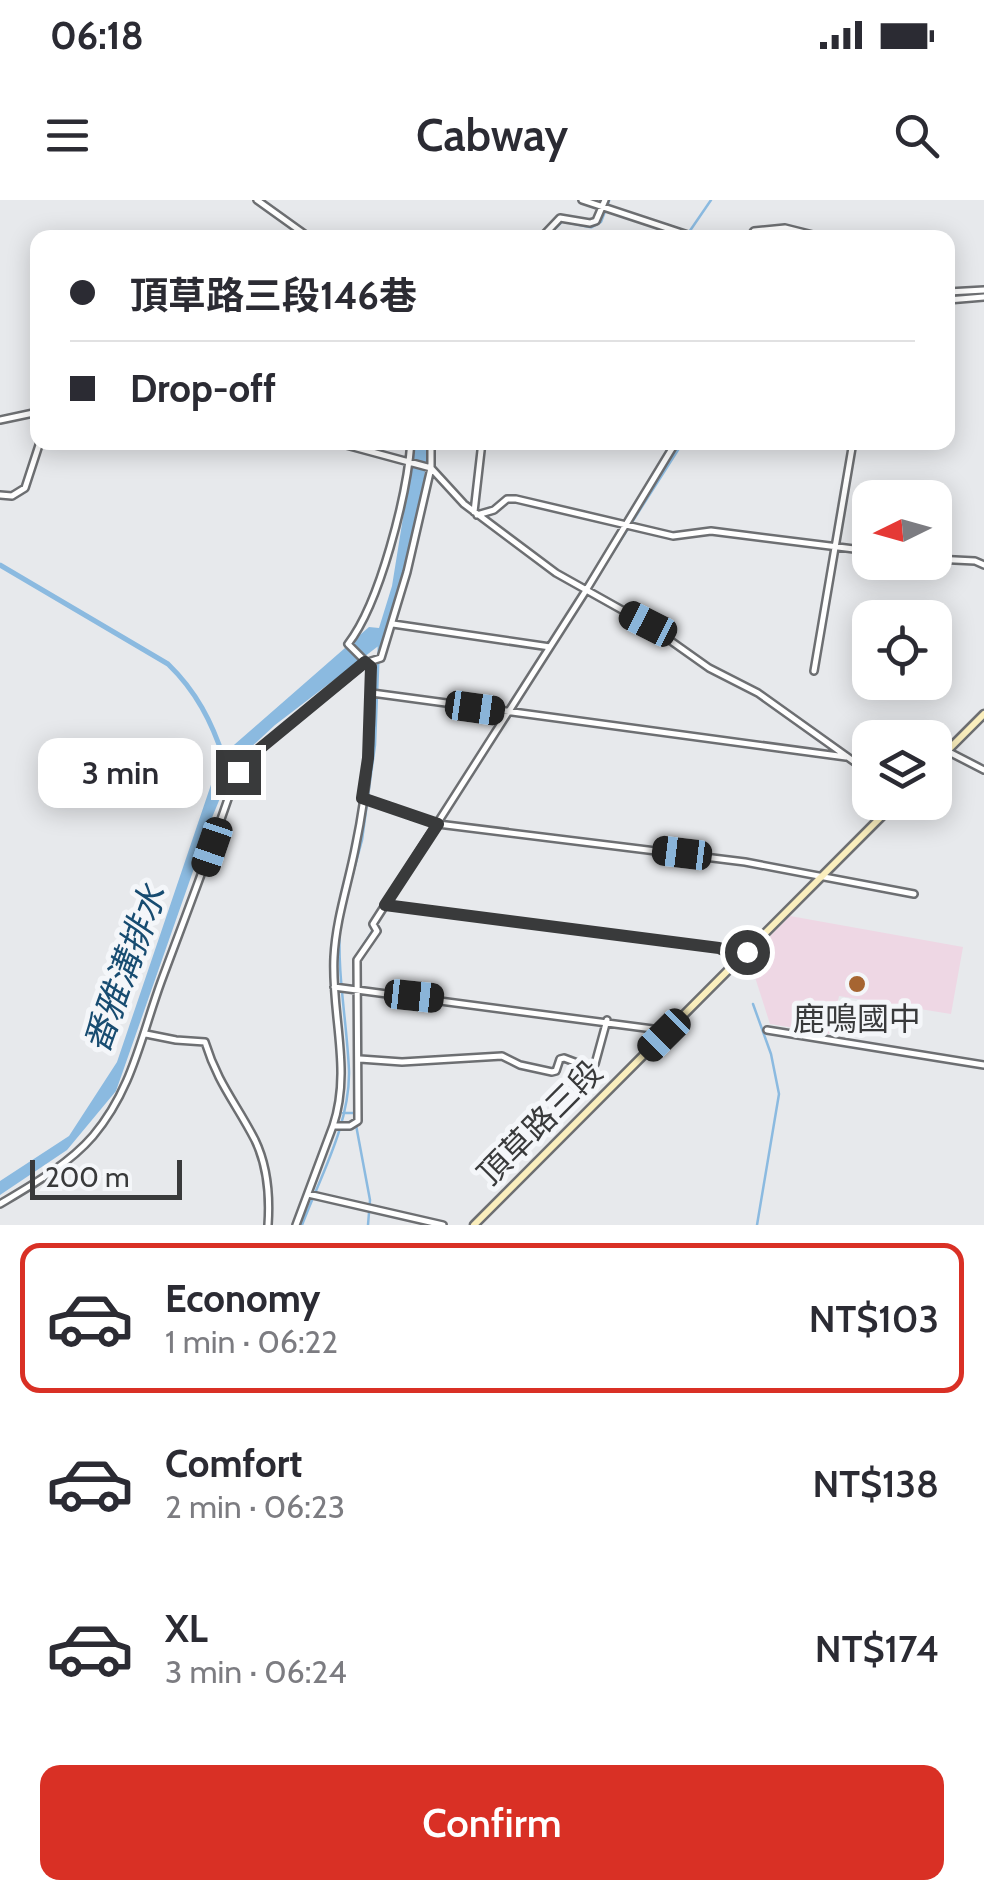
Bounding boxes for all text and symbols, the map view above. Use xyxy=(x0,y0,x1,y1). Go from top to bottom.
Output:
text: 06:18 xyxy=(50,12,144,59)
icon: menu xyxy=(40,108,95,163)
text: Cabway xyxy=(416,108,568,162)
icon: search xyxy=(889,108,944,163)
text: 頂草路三段146巷 xyxy=(130,272,417,319)
text: Drop-off xyxy=(130,365,276,412)
north arrow xyxy=(852,480,952,580)
map controls xyxy=(852,480,952,820)
car xyxy=(614,597,682,651)
button: locate xyxy=(852,600,952,700)
car xyxy=(443,689,507,727)
button: layers xyxy=(852,720,952,820)
callout: 3 min xyxy=(38,737,203,807)
route end xyxy=(216,750,261,795)
text: 3 min xyxy=(82,753,159,792)
car xyxy=(188,814,236,880)
car xyxy=(650,834,714,872)
water label: 番雅溝排水 xyxy=(74,877,175,1058)
route start xyxy=(725,930,770,975)
marker: 鹿鳴國中 xyxy=(846,973,868,995)
car xyxy=(383,978,445,1014)
place label: 鹿鳴國中 xyxy=(793,999,921,1038)
car xyxy=(632,1003,696,1067)
street label: 頂草路三段 xyxy=(469,1052,610,1193)
scale bar xyxy=(30,1155,182,1200)
text: 200 m xyxy=(45,1160,130,1194)
icon: car xyxy=(45,1273,135,1363)
text: Economy xyxy=(165,1275,320,1322)
text: NT$103 xyxy=(809,1295,939,1342)
text: 1 min · 06:22 xyxy=(165,1322,338,1361)
icon: car xyxy=(45,1438,135,1528)
text: Comfort xyxy=(165,1440,302,1487)
text: NT$138 xyxy=(812,1460,939,1507)
text: 2 min · 06:23 xyxy=(165,1487,345,1526)
icon: car xyxy=(45,1603,135,1693)
text: XL xyxy=(165,1605,208,1652)
text: NT$174 xyxy=(815,1625,939,1672)
text: 3 min · 06:24 xyxy=(165,1652,347,1691)
button: Confirm xyxy=(40,1765,944,1880)

